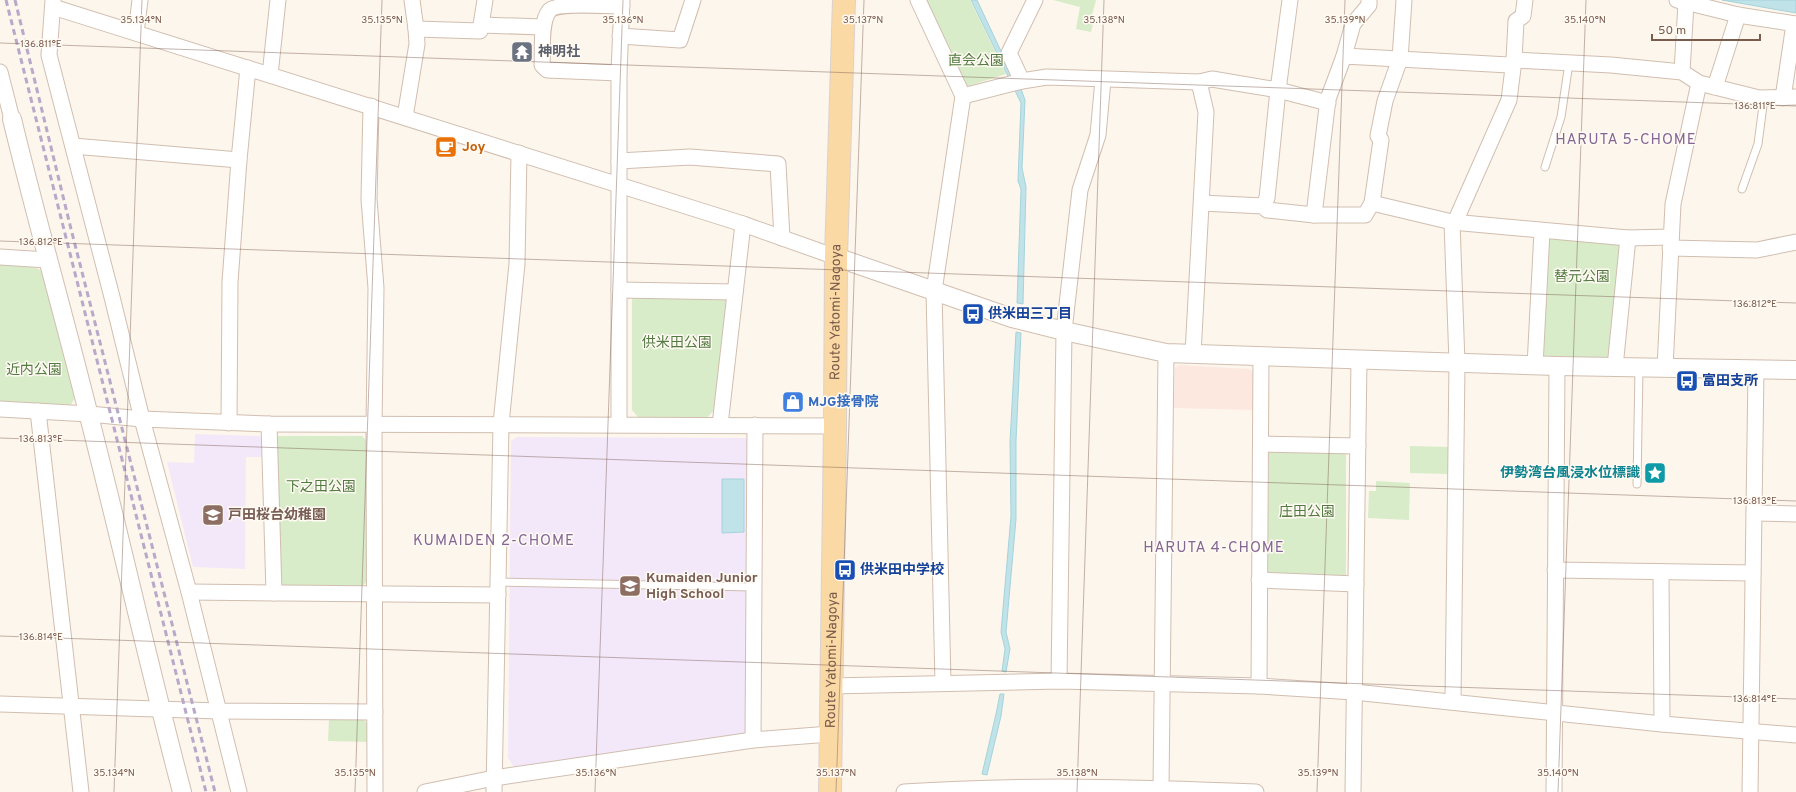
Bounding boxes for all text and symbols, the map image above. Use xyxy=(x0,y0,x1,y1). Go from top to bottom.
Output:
text: 35.134°N xyxy=(120,14,162,27)
text: 35.135°N xyxy=(361,14,403,27)
text: 35.136°N xyxy=(602,14,644,27)
text: 35.137°N xyxy=(843,14,883,27)
text: 35.138°N xyxy=(1083,14,1125,27)
text: 35.139°N xyxy=(1324,14,1366,27)
text: 35.140°N xyxy=(1564,14,1606,27)
scale bar xyxy=(1652,16,1760,42)
text: 50 m xyxy=(1658,23,1686,39)
text: 136.811°E xyxy=(20,38,62,51)
temple icon: 神明社 xyxy=(509,39,535,65)
place label: 神明社 xyxy=(538,43,580,61)
park label: 直会公園 xyxy=(948,52,1004,70)
text: 136.811°E xyxy=(1734,100,1776,113)
district label: HARUTA 5-CHOME xyxy=(1555,131,1697,150)
cafe icon: Joy xyxy=(433,134,459,160)
place label: Joy xyxy=(462,139,486,156)
text: 136.812°E xyxy=(19,236,63,249)
street label: Route Yatomi-Nagoya xyxy=(827,244,845,380)
park label: 替元公園 xyxy=(1554,269,1610,286)
text: 136.812°E xyxy=(1733,298,1777,311)
bus stop icon: 供米田三丁目 xyxy=(960,301,986,327)
place label: 供米田三丁目 xyxy=(988,305,1072,323)
park label: 供米田公園 xyxy=(642,334,712,352)
park label: 近内公園 xyxy=(6,362,62,379)
bus stop icon: 富田支所 xyxy=(1674,368,1700,394)
place label: 富田支所 xyxy=(1702,373,1758,390)
shop icon: MJG接骨院 xyxy=(780,389,806,415)
place label: MJG接骨院 xyxy=(808,394,879,411)
text: 136.813°E xyxy=(19,433,63,446)
place icon: 伊勢湾台風浸水位標識 xyxy=(1642,460,1668,486)
place label: 伊勢湾台風浸水位標識 xyxy=(1500,464,1640,482)
park label: 下之田公園 xyxy=(286,479,356,496)
text: 136.813°E xyxy=(1733,495,1777,508)
school or university icon: 戸田桜台幼稚園 xyxy=(200,502,226,528)
park label: 庄田公園 xyxy=(1279,504,1335,521)
place label: 戸田桜台幼稚園 xyxy=(228,506,326,524)
district label: KUMAIDEN 2-CHOME xyxy=(413,532,575,551)
district label: HARUTA 4-CHOME xyxy=(1143,539,1285,558)
bus stop icon: 供米田中学校 xyxy=(832,557,858,583)
place label: 供米田中学校 xyxy=(860,561,944,579)
place label: Kumaiden Junior High School xyxy=(646,570,758,603)
school or university icon: Kumaiden Junior High School xyxy=(617,573,643,599)
street label: Route Yatomi-Nagoya xyxy=(822,592,841,728)
text: 136.814°E xyxy=(19,631,63,644)
text: 136.814°E xyxy=(1733,693,1777,706)
text: 35.134°N xyxy=(93,767,135,780)
text: 35.135°N xyxy=(334,767,376,780)
text: 35.136°N xyxy=(575,767,617,780)
text: 35.137°N xyxy=(816,767,856,780)
text: 35.138°N xyxy=(1056,767,1098,780)
text: 35.139°N xyxy=(1297,767,1339,780)
text: 35.140°N xyxy=(1537,767,1579,780)

